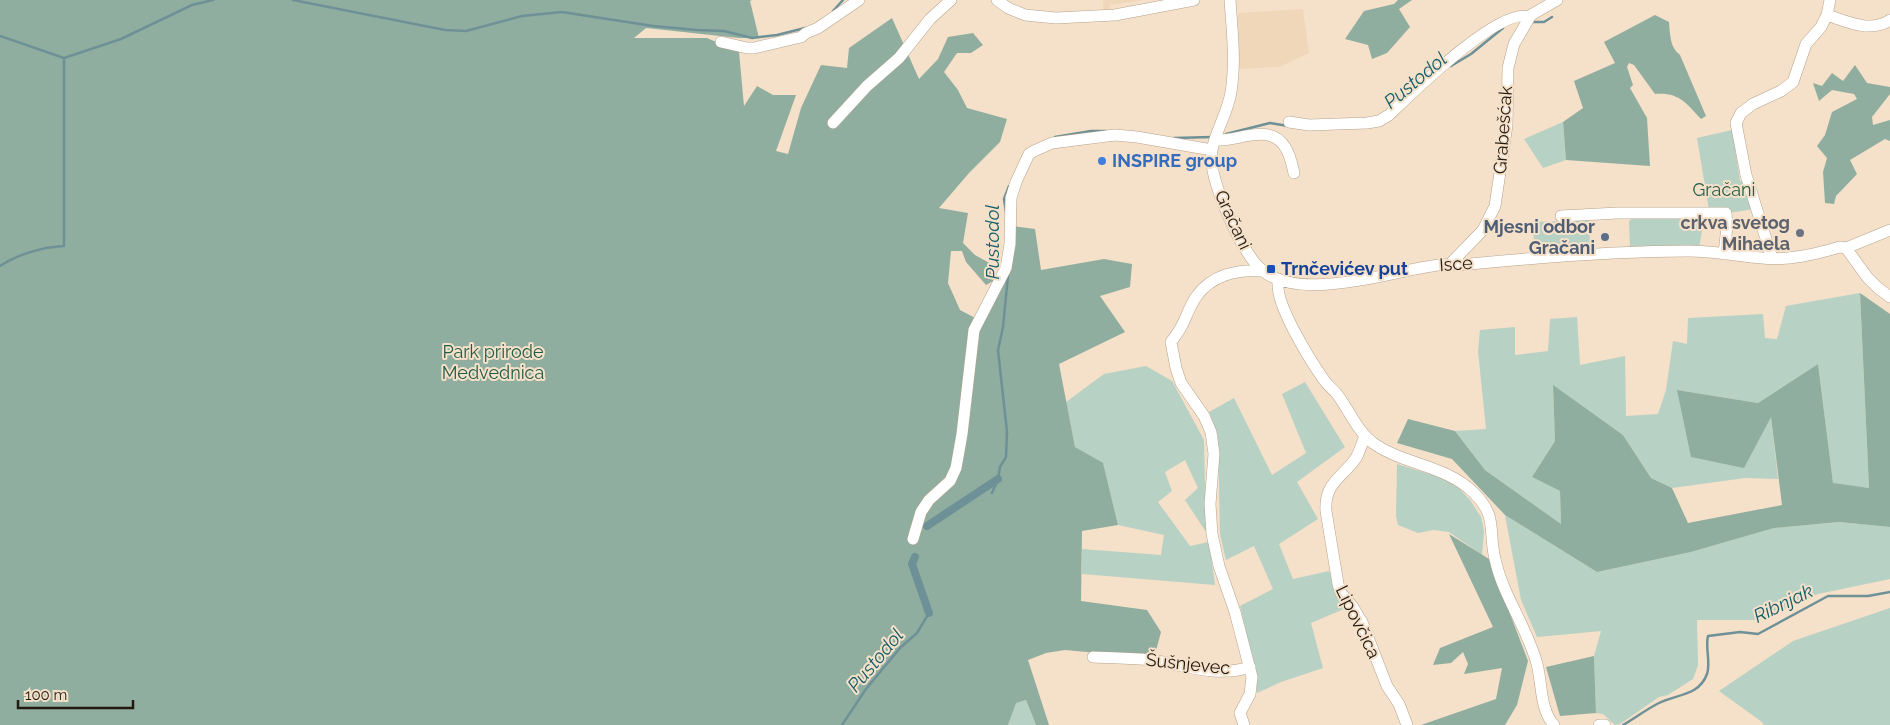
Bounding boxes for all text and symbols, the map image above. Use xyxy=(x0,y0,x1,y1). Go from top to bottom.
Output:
water label: Pustodol xyxy=(1379,47,1451,113)
street label: Grabešćak xyxy=(1489,85,1516,175)
place label: INSPIRE group xyxy=(1112,150,1237,171)
marker: INSPIRE group xyxy=(1096,155,1108,167)
park label: Gračani xyxy=(1692,179,1756,200)
street label: Gračani xyxy=(1211,187,1256,253)
water label: Pustodol xyxy=(981,204,1003,280)
place label: crkva svetog Mihaela xyxy=(1681,212,1790,254)
place label: Mjesni odbor Gračani xyxy=(1483,216,1595,258)
marker: crkva svetog Mihaela xyxy=(1794,227,1806,239)
marker: Mjesni odbor Gračani xyxy=(1599,231,1611,243)
street label: Isce xyxy=(1439,252,1474,275)
place label: Trnčevićev put xyxy=(1281,258,1408,279)
marker: Trnčevićev put xyxy=(1265,263,1277,275)
park label: Park prirode Medvednica xyxy=(442,341,544,383)
water label: Ribnjak xyxy=(1750,579,1816,627)
street label: Lipovčica xyxy=(1332,582,1385,662)
water label: Pustodol xyxy=(842,624,908,696)
street label: Šušnjevec xyxy=(1145,648,1232,678)
scale bar xyxy=(18,678,132,710)
text: 100 m xyxy=(25,686,67,704)

